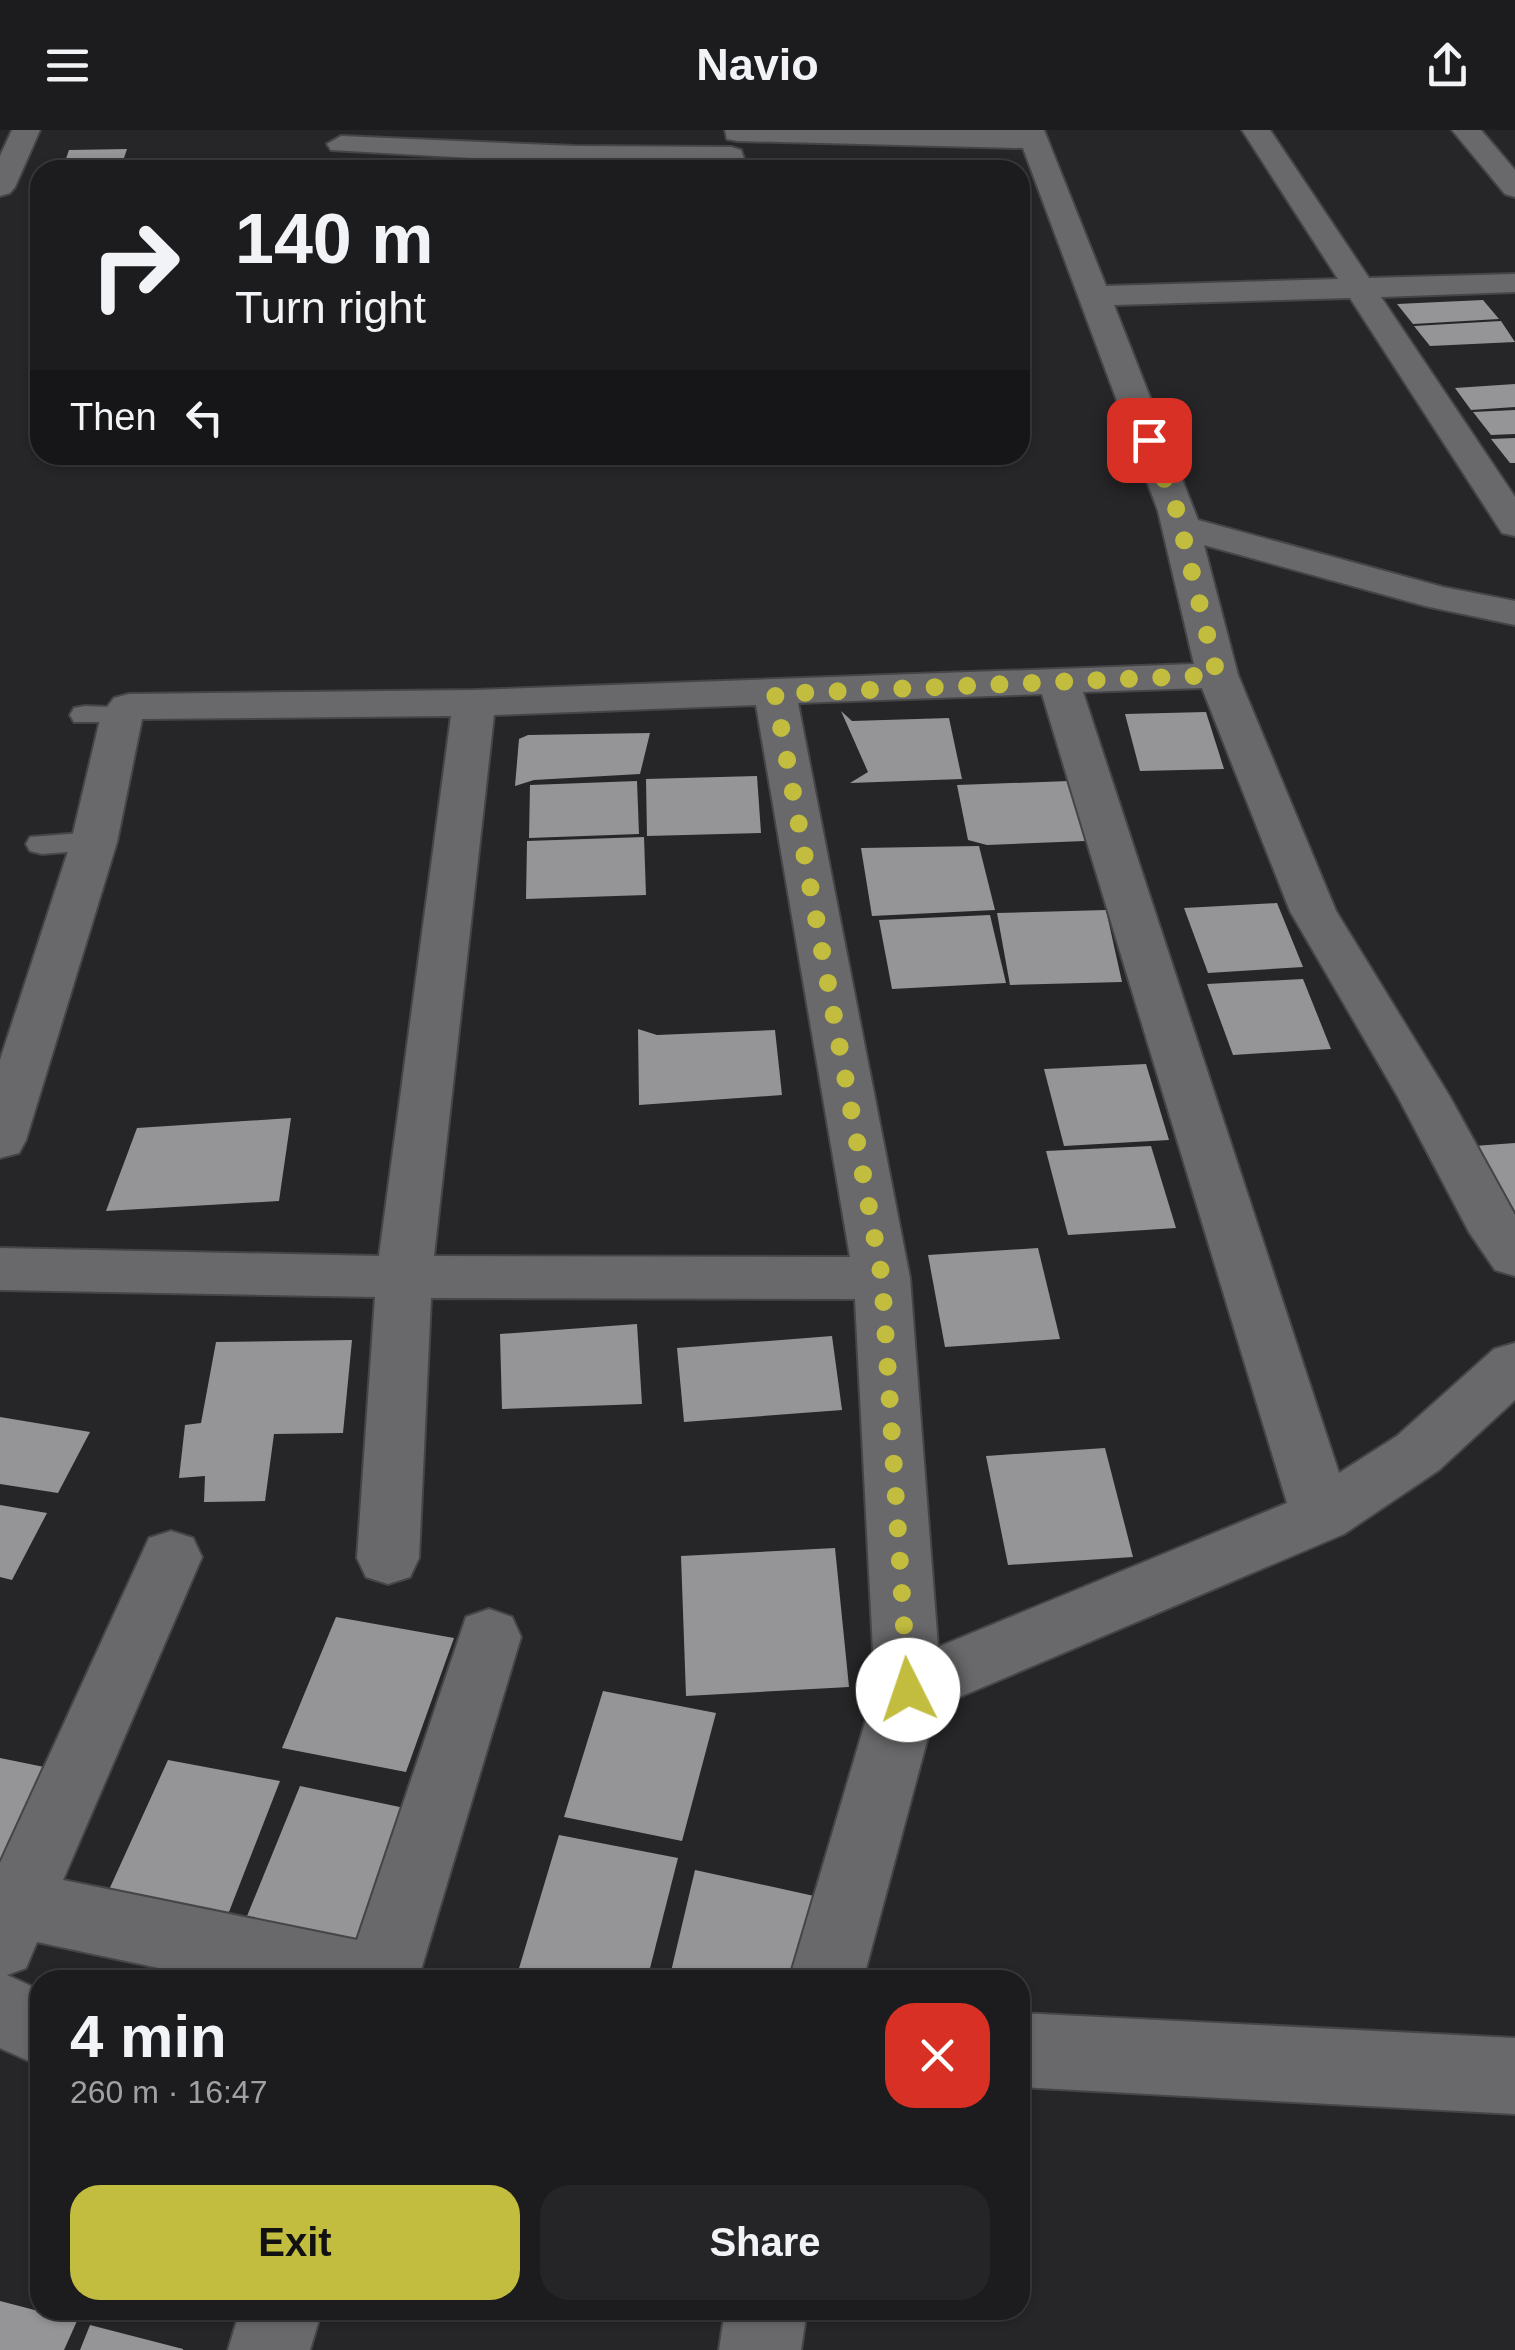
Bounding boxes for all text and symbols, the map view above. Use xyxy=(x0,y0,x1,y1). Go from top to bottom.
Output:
icon: menu xyxy=(40,38,95,93)
icon: share xyxy=(1420,38,1475,93)
text: Navio xyxy=(696,39,819,90)
icon: right xyxy=(70,200,200,330)
text: 140 m xyxy=(235,200,433,278)
text: Turn right xyxy=(235,282,426,333)
icon: left xyxy=(177,390,232,445)
text: Then xyxy=(70,396,157,438)
pin xyxy=(1107,398,1192,483)
icon: arrive xyxy=(1122,413,1177,468)
position arrow xyxy=(856,1638,960,1742)
text: 4 min xyxy=(70,2003,227,2070)
button: close xyxy=(885,2003,990,2108)
text: 260 m · 16:47 xyxy=(70,2074,267,2110)
button: Exit xyxy=(70,2185,520,2300)
button: Share xyxy=(540,2185,990,2300)

